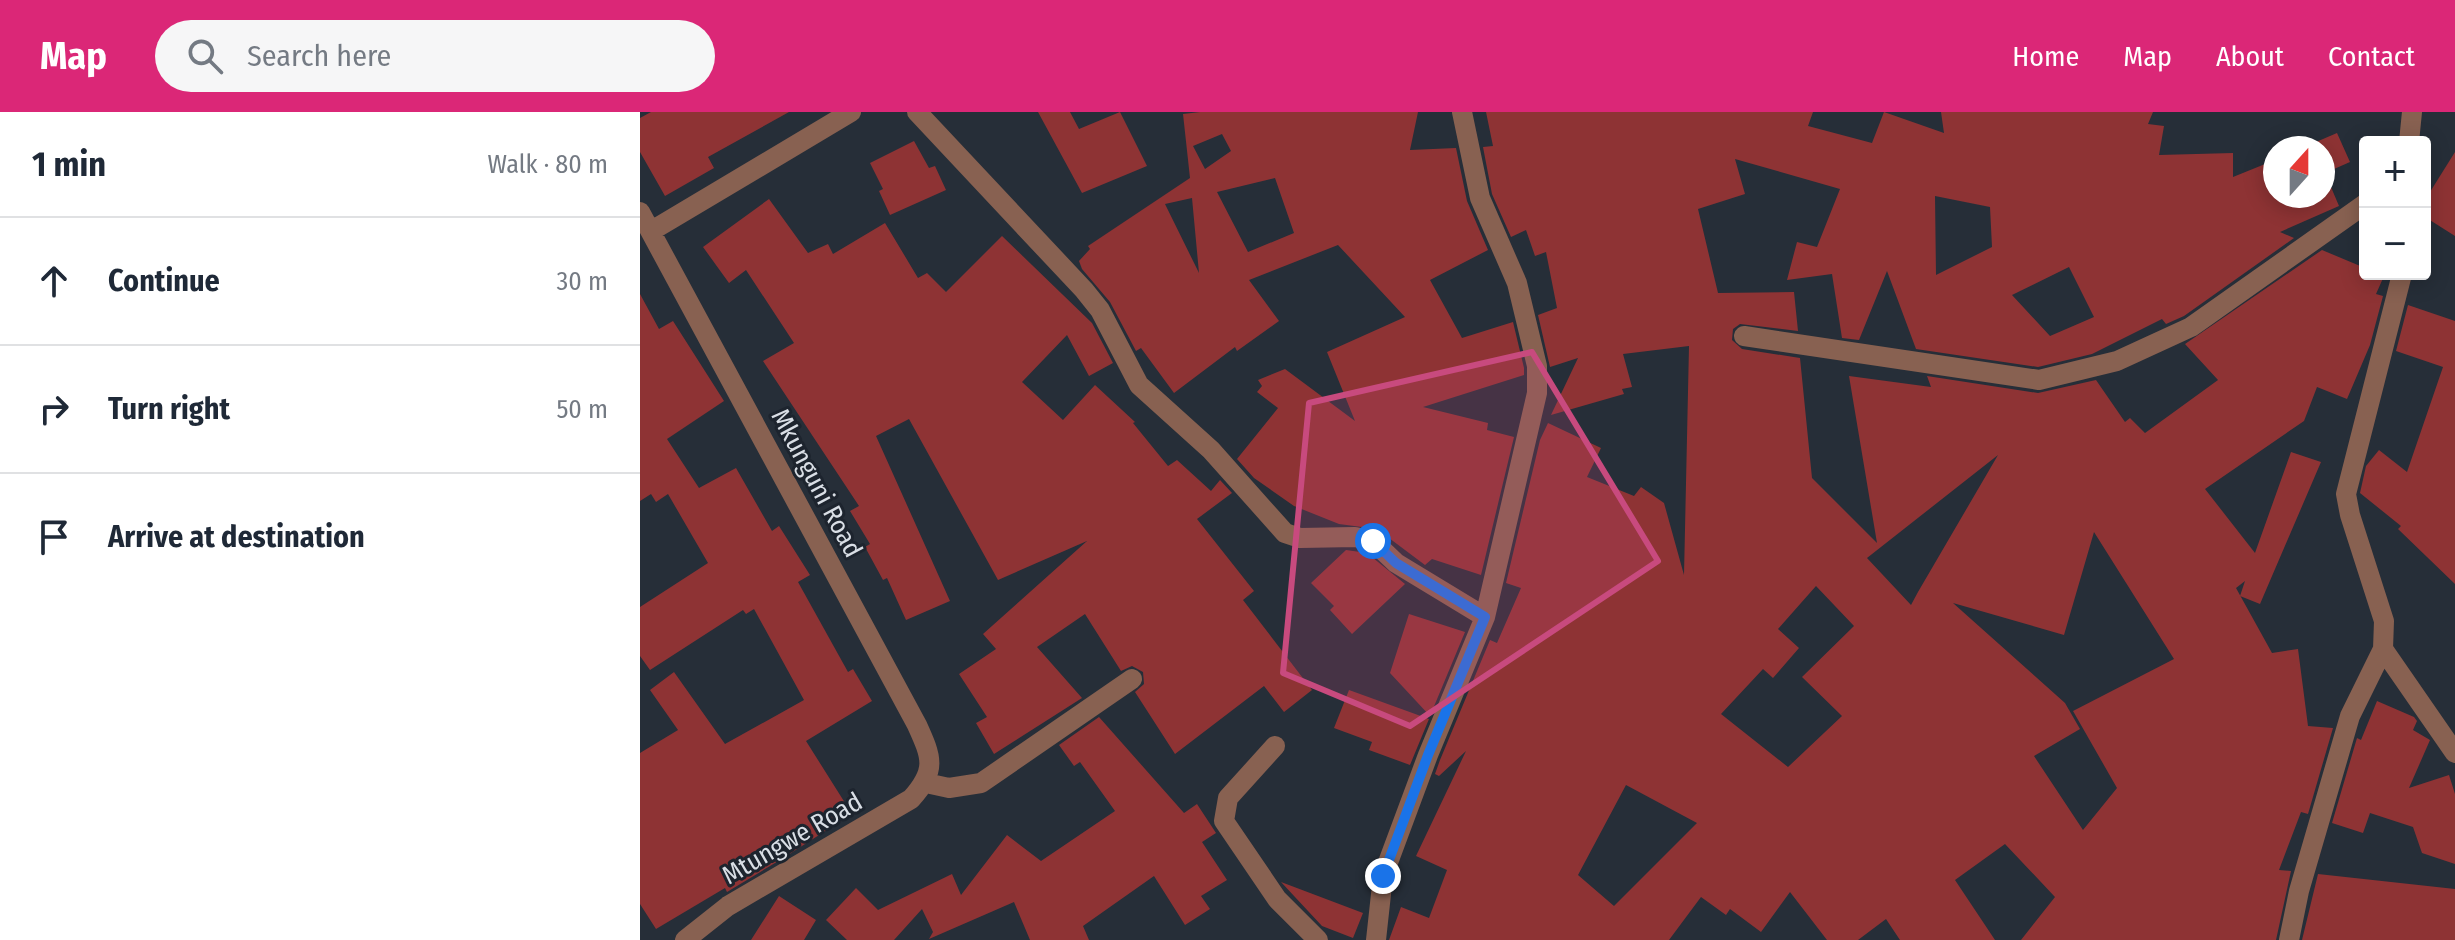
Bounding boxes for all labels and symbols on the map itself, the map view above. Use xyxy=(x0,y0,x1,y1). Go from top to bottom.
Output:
north arrow xyxy=(2263,136,2335,208)
street label: Mkunguni Road xyxy=(764,404,869,563)
route start xyxy=(1355,523,1391,559)
street label: Mtungwe Road xyxy=(717,786,868,891)
route end xyxy=(1365,858,1401,894)

